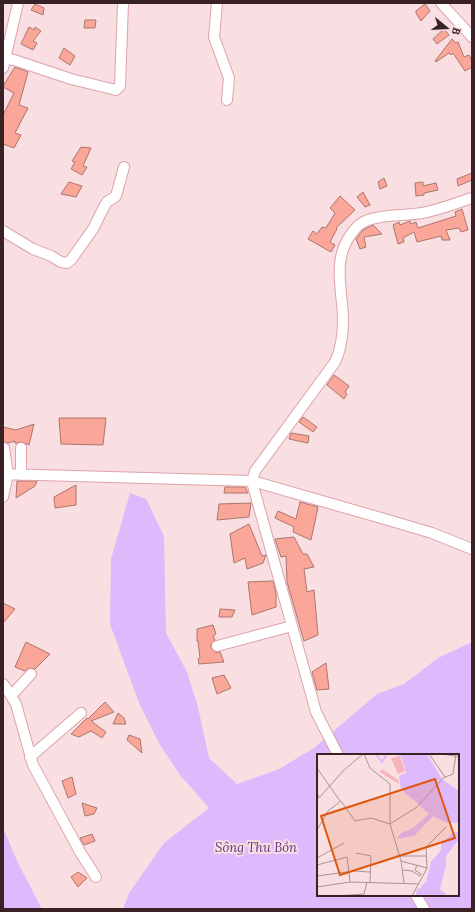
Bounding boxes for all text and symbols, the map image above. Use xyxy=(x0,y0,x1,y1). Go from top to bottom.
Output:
north arrow xyxy=(427,8,467,48)
text: B xyxy=(449,25,464,37)
inset map xyxy=(317,754,459,896)
water label: Sông Thu Bồn xyxy=(215,839,297,856)

